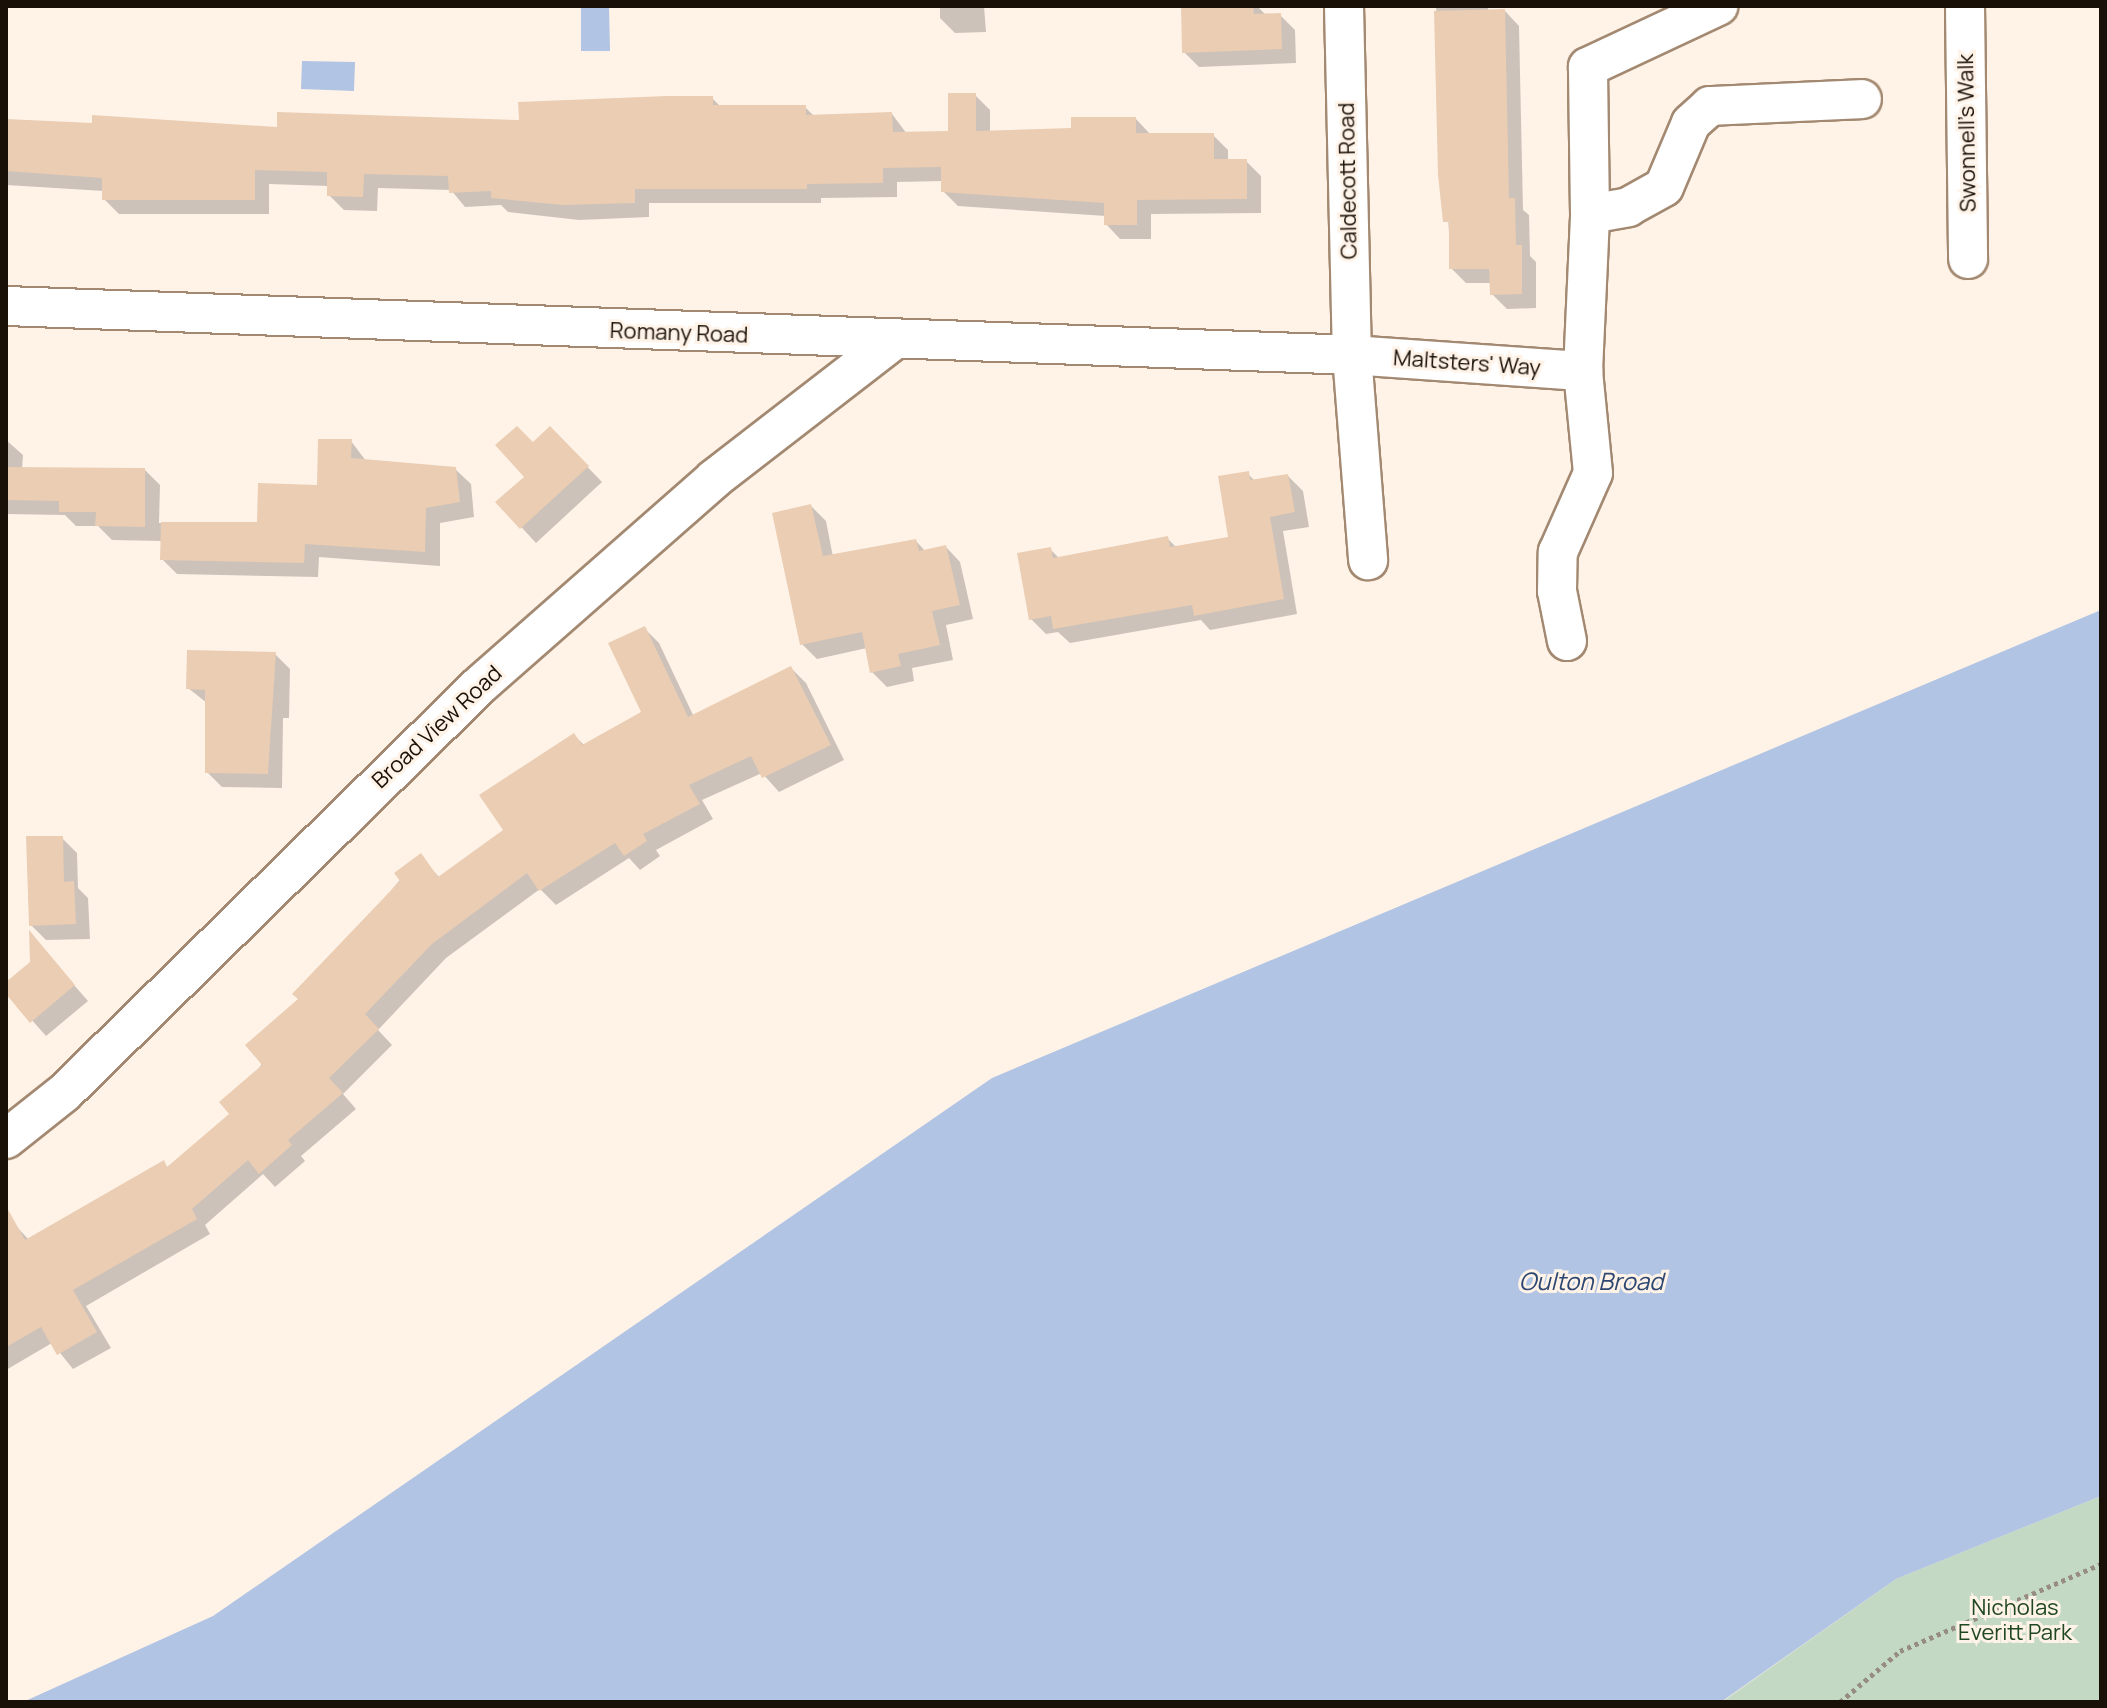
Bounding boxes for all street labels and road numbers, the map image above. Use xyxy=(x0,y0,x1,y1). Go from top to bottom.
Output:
street label: Swonnell's Walk xyxy=(1952,54,1982,212)
street label: Caldecott Road xyxy=(1333,102,1363,260)
street label: Romany Road xyxy=(609,317,749,349)
street label: Maltsters' Way xyxy=(1392,345,1542,381)
street label: Broad View Road xyxy=(367,660,507,794)

